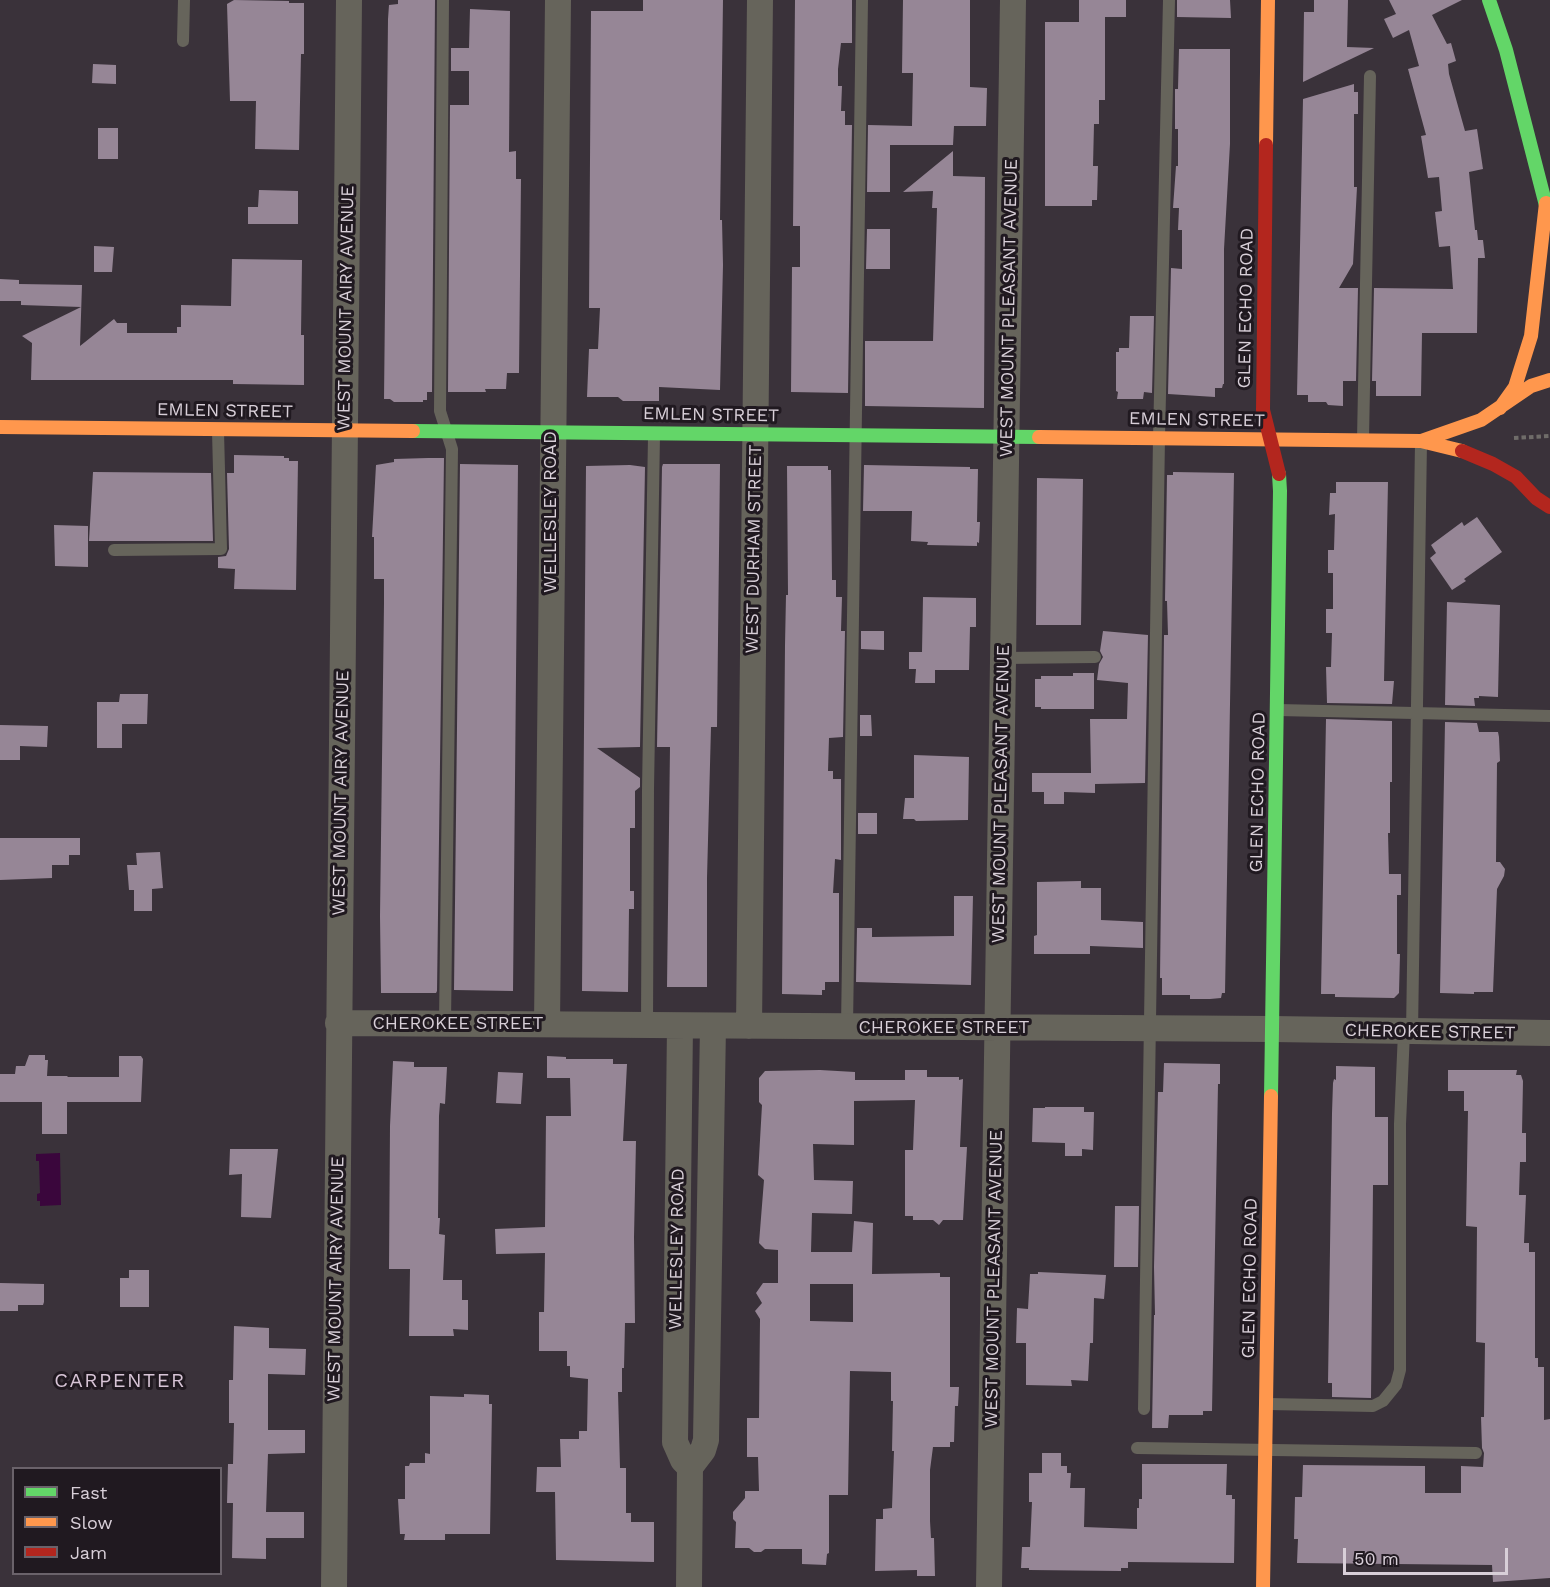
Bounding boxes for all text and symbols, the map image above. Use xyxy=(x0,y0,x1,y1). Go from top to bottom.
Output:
street label: WEST MOUNT PLEASANT AVENUE xyxy=(996,159,1022,457)
street label: WEST MOUNT AIRY AVENUE xyxy=(333,185,359,431)
street label: GLEN ECHO ROAD xyxy=(1234,227,1258,389)
street label: EMLEN STREET xyxy=(157,399,293,423)
street label: EMLEN STREET xyxy=(643,403,779,427)
street label: EMLEN STREET xyxy=(1129,408,1265,432)
street label: WELLESLEY ROAD xyxy=(540,431,562,593)
street label: WEST DURHAM STREET xyxy=(741,444,767,654)
street label: WEST MOUNT PLEASANT AVENUE xyxy=(988,645,1014,943)
street label: WEST MOUNT AIRY AVENUE xyxy=(328,670,354,916)
street label: GLEN ECHO ROAD xyxy=(1246,711,1270,873)
street label: CHEROKEE STREET xyxy=(373,1013,543,1035)
street label: CHEROKEE STREET xyxy=(859,1017,1029,1039)
street label: CHEROKEE STREET xyxy=(1344,1020,1516,1044)
street label: WEST MOUNT PLEASANT AVENUE xyxy=(981,1130,1007,1428)
street label: WEST MOUNT AIRY AVENUE xyxy=(323,1156,349,1402)
street label: WELLESLEY ROAD xyxy=(665,1168,689,1330)
street label: GLEN ECHO ROAD xyxy=(1238,1197,1262,1359)
district label: CARPENTER xyxy=(54,1369,186,1393)
legend xyxy=(12,1467,222,1575)
text: Fast xyxy=(70,1482,107,1503)
text: Slow xyxy=(70,1512,113,1533)
scale bar xyxy=(1346,1536,1511,1574)
text: Jam xyxy=(70,1542,107,1563)
text: 50 m xyxy=(1354,1548,1399,1569)

